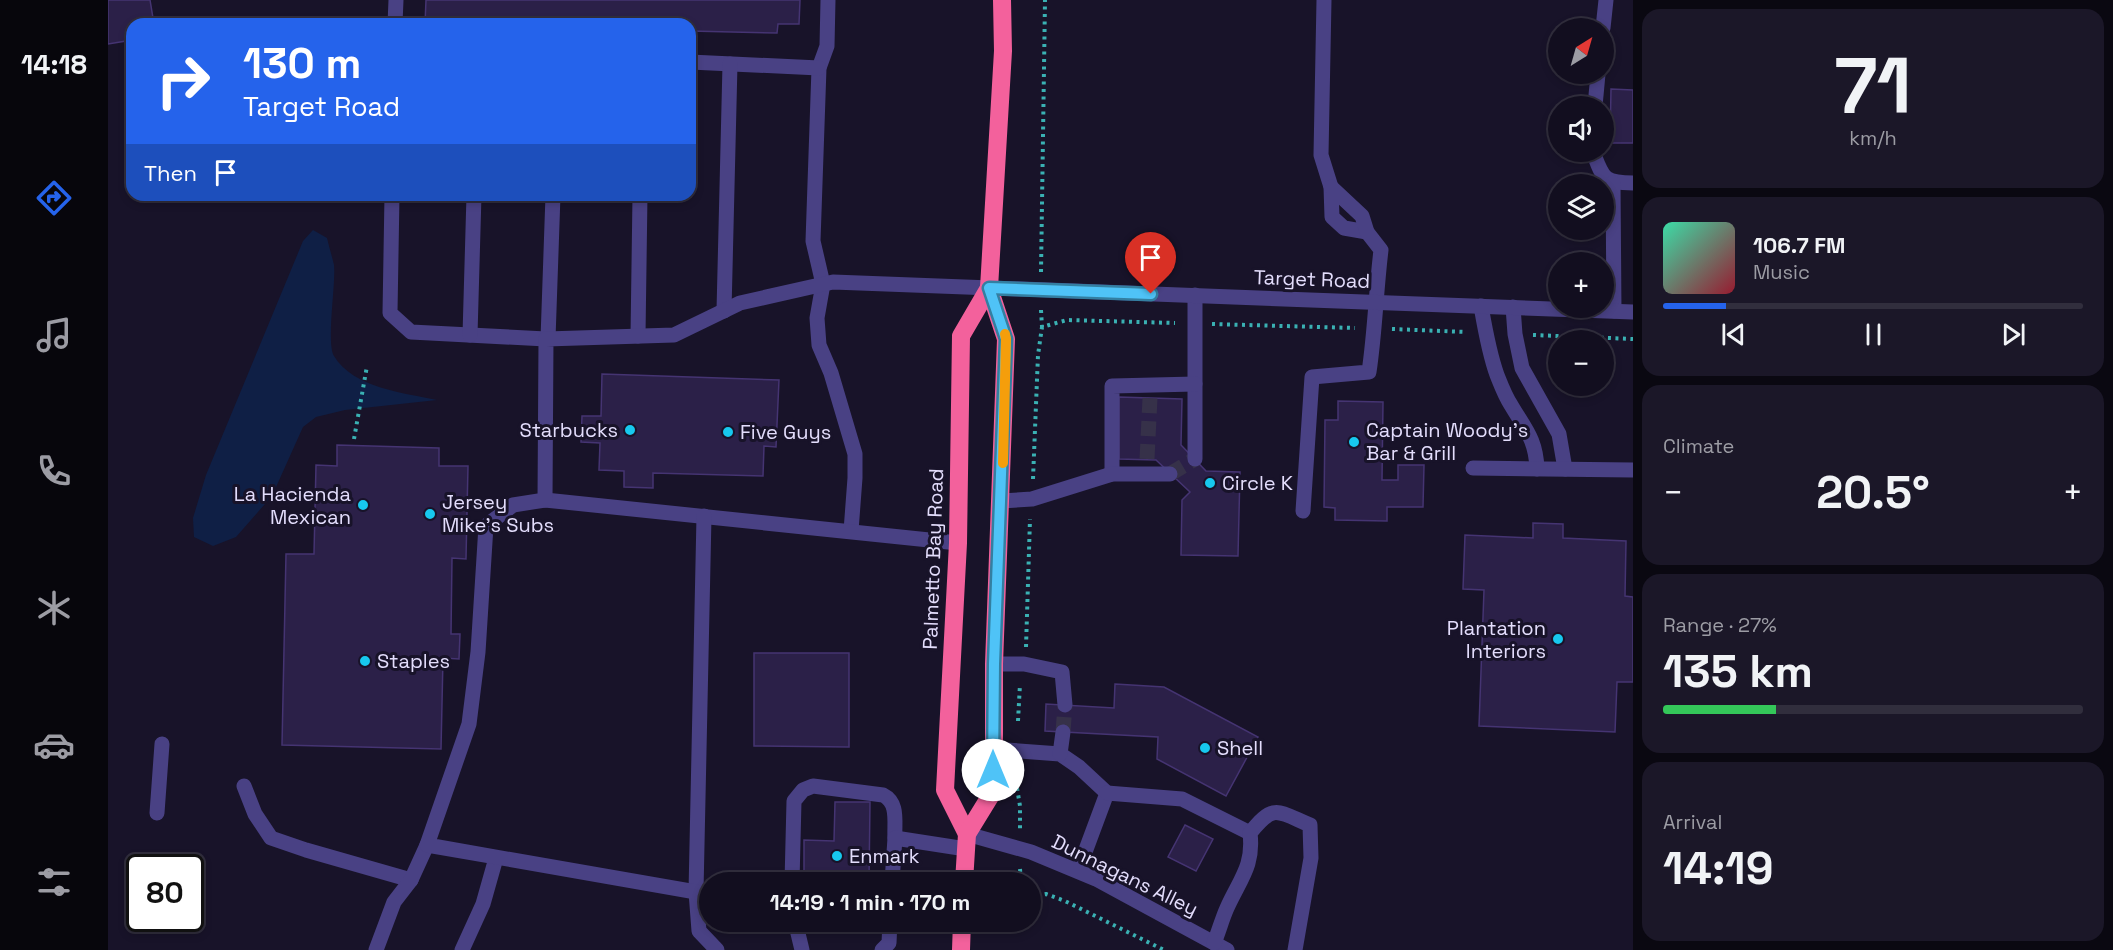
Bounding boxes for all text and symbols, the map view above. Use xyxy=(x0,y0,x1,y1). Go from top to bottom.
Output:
north arrow xyxy=(1548,18,1614,84)
map controls xyxy=(1548,18,1614,396)
text: 71 xyxy=(1834,36,1912,136)
text: 130 m xyxy=(243,37,361,90)
icon: right xyxy=(144,42,222,120)
text: 14:18 xyxy=(21,47,87,82)
text: Target Road xyxy=(243,89,400,124)
button: sound xyxy=(1548,96,1614,162)
text: km/h xyxy=(1849,125,1897,151)
icon: arrive xyxy=(209,156,242,189)
text: Then xyxy=(144,159,197,187)
button: layers xyxy=(1548,174,1614,240)
icon: directions xyxy=(33,177,75,219)
text: 106.7 FM xyxy=(1753,231,1846,259)
pin xyxy=(1125,232,1176,294)
icon: arrive xyxy=(1134,241,1167,274)
button: + xyxy=(1548,252,1614,318)
text: Music xyxy=(1753,259,1810,285)
street label: Target Road xyxy=(1253,264,1371,294)
icon: music xyxy=(33,314,75,356)
icon: previous xyxy=(1717,318,1750,351)
icon: pause xyxy=(1857,318,1890,351)
icon: next xyxy=(1997,318,2030,351)
button: − xyxy=(1548,330,1614,396)
place label: Starbucks xyxy=(519,417,618,443)
place label: Captain Woody's Bar & Grill xyxy=(1366,417,1528,466)
place label: Five Guys xyxy=(740,419,831,445)
marker: Starbucks xyxy=(623,423,637,437)
marker: Five Guys xyxy=(721,425,735,439)
text: Climate xyxy=(1663,433,1734,459)
marker: Captain Woody's Bar & Grill xyxy=(1347,435,1361,449)
icon: phone xyxy=(33,450,75,492)
text: 20.5° xyxy=(1816,464,1930,521)
street label: Palmetto Bay Road xyxy=(917,468,949,650)
place label: Circle K xyxy=(1222,470,1293,496)
text: − xyxy=(1663,472,1683,514)
text: + xyxy=(2063,472,2083,514)
marker: Circle K xyxy=(1203,476,1217,490)
place label: La Hacienda Mexican xyxy=(234,481,351,530)
place label: Jersey Mike's Subs xyxy=(442,489,554,538)
marker: La Hacienda Mexican xyxy=(356,498,370,512)
marker: Jersey Mike's Subs xyxy=(423,507,437,521)
icon: climate xyxy=(33,587,75,629)
text: Range · 27% xyxy=(1663,612,1777,638)
place label: Plantation Interiors xyxy=(1447,615,1546,664)
marker: Plantation Interiors xyxy=(1551,632,1565,646)
text: 135 km xyxy=(1663,643,1813,700)
place label: Staples xyxy=(377,648,450,674)
marker: Staples xyxy=(358,654,372,668)
icon: car xyxy=(33,724,75,766)
place label: Shell xyxy=(1217,735,1263,761)
position arrow xyxy=(961,738,1025,802)
marker: Shell xyxy=(1198,741,1212,755)
text: Arrival xyxy=(1663,809,1722,835)
street label: Dunnagans Alley xyxy=(1048,828,1202,922)
text: 14:19 xyxy=(1663,840,1774,897)
place label: Enmark xyxy=(849,843,920,869)
marker: Enmark xyxy=(830,849,844,863)
speed limit sign: 80 xyxy=(126,854,204,932)
icon: filters xyxy=(33,861,75,903)
text: 14:19 · 1 min · 170 m xyxy=(770,888,970,916)

